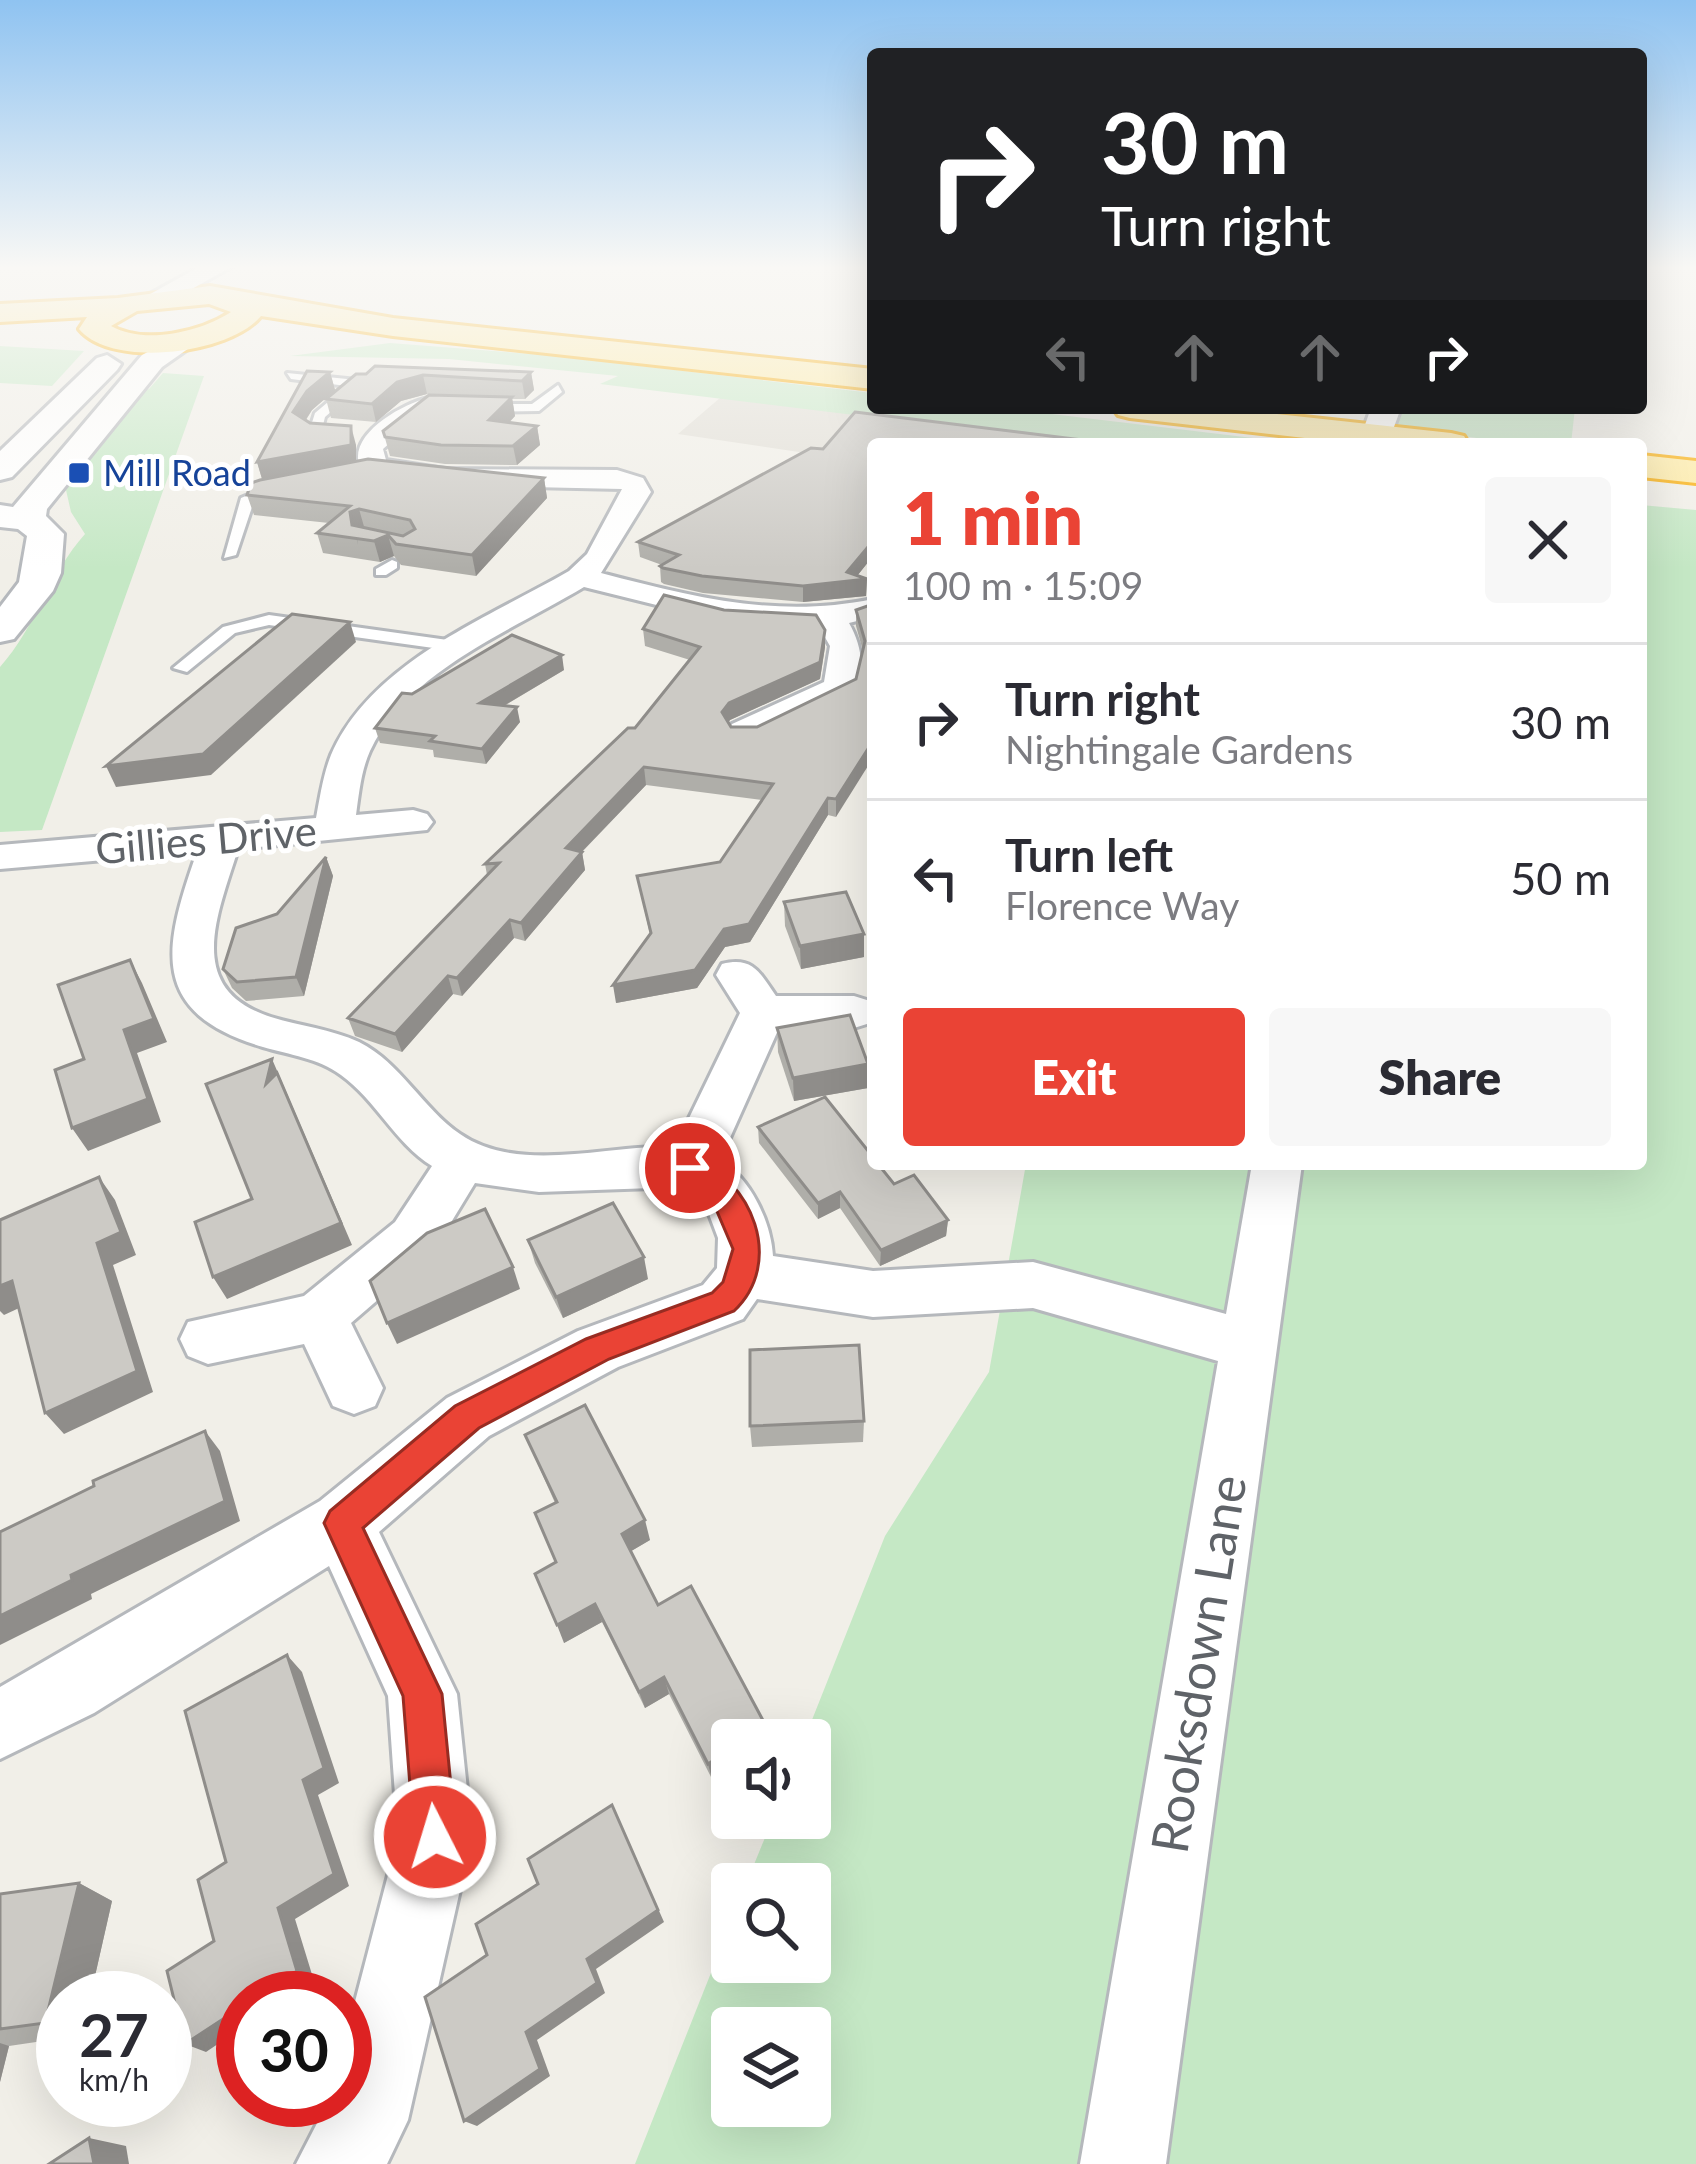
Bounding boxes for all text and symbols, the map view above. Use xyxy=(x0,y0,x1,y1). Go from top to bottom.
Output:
text: 30 m xyxy=(1101,91,1289,192)
icon: right xyxy=(903,96,1059,252)
text: Turn right xyxy=(1101,193,1331,258)
icon: left xyxy=(1035,324,1101,390)
icon: ahead xyxy=(1161,324,1227,390)
icon: ahead xyxy=(1287,324,1353,390)
icon: right xyxy=(1413,324,1479,390)
place label: Mill Road xyxy=(103,450,251,494)
marker: Mill Road xyxy=(66,460,92,486)
text: 1 min xyxy=(903,474,1083,560)
button: close xyxy=(1485,477,1611,603)
text: 100 m · 15:09 xyxy=(903,562,1143,608)
text: Turn right xyxy=(1005,672,1200,726)
icon: right xyxy=(903,689,969,755)
text: 30 m xyxy=(1510,695,1611,749)
text: Nightingale Gardens xyxy=(1005,726,1353,772)
street label: Gillies Drive xyxy=(93,804,319,874)
text: Turn left xyxy=(1005,828,1173,882)
icon: left xyxy=(903,845,969,911)
text: 50 m xyxy=(1510,851,1611,905)
text: Florence Way xyxy=(1005,882,1239,928)
button: Exit xyxy=(903,1008,1245,1146)
button: Share xyxy=(1269,1008,1611,1146)
pin xyxy=(639,1117,741,1219)
icon: arrive xyxy=(657,1135,723,1201)
street label: Rooksdown Lane xyxy=(1138,1470,1257,1857)
map controls xyxy=(711,1719,831,2127)
button: sound xyxy=(711,1719,831,1839)
position arrow xyxy=(372,1774,498,1900)
button: search xyxy=(711,1863,831,1983)
speed limit sign: 30 xyxy=(216,1971,372,2127)
text: 27 xyxy=(79,1998,149,2070)
button: layers xyxy=(711,2007,831,2127)
text: km/h xyxy=(79,2061,149,2097)

